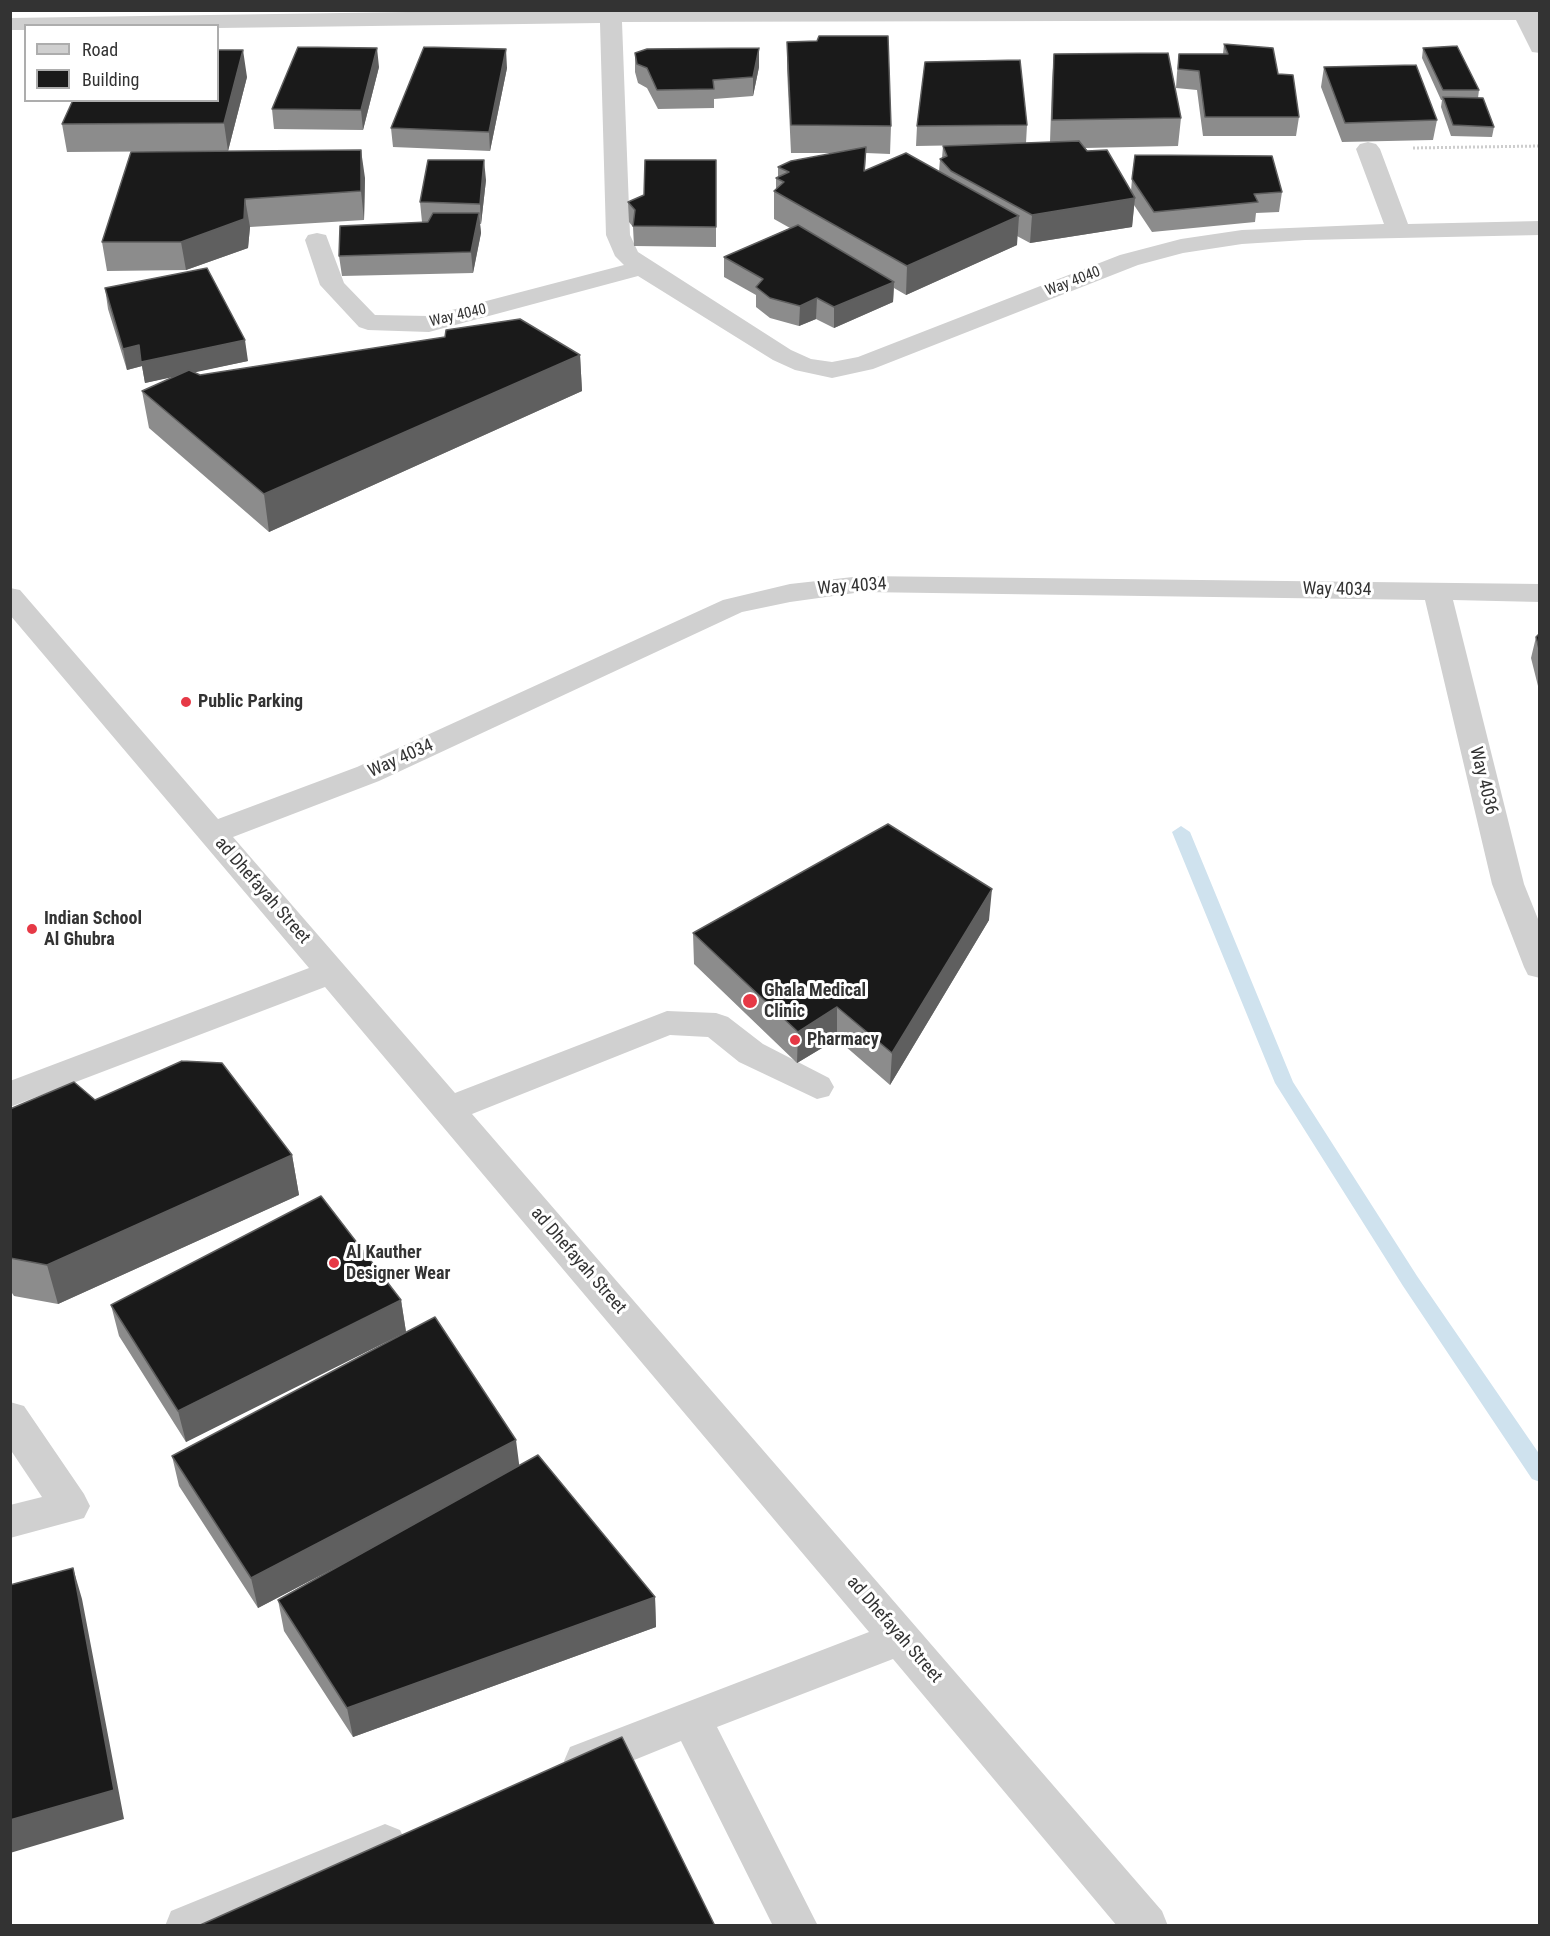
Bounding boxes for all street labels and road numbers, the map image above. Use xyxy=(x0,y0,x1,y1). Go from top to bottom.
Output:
street label: Way 4040 xyxy=(1043,263,1103,301)
street label: Way 4040 xyxy=(428,301,488,331)
street label: Way 4034 xyxy=(817,574,887,600)
street label: Way 4034 xyxy=(1302,579,1372,601)
street label: Way 4034 xyxy=(365,735,437,783)
street label: Way 4036 xyxy=(1464,745,1502,817)
street label: ad Dhefayah Street xyxy=(210,833,314,949)
street label: ad Dhefayah Street xyxy=(526,1203,630,1319)
street label: ad Dhefayah Street xyxy=(842,1572,946,1688)

